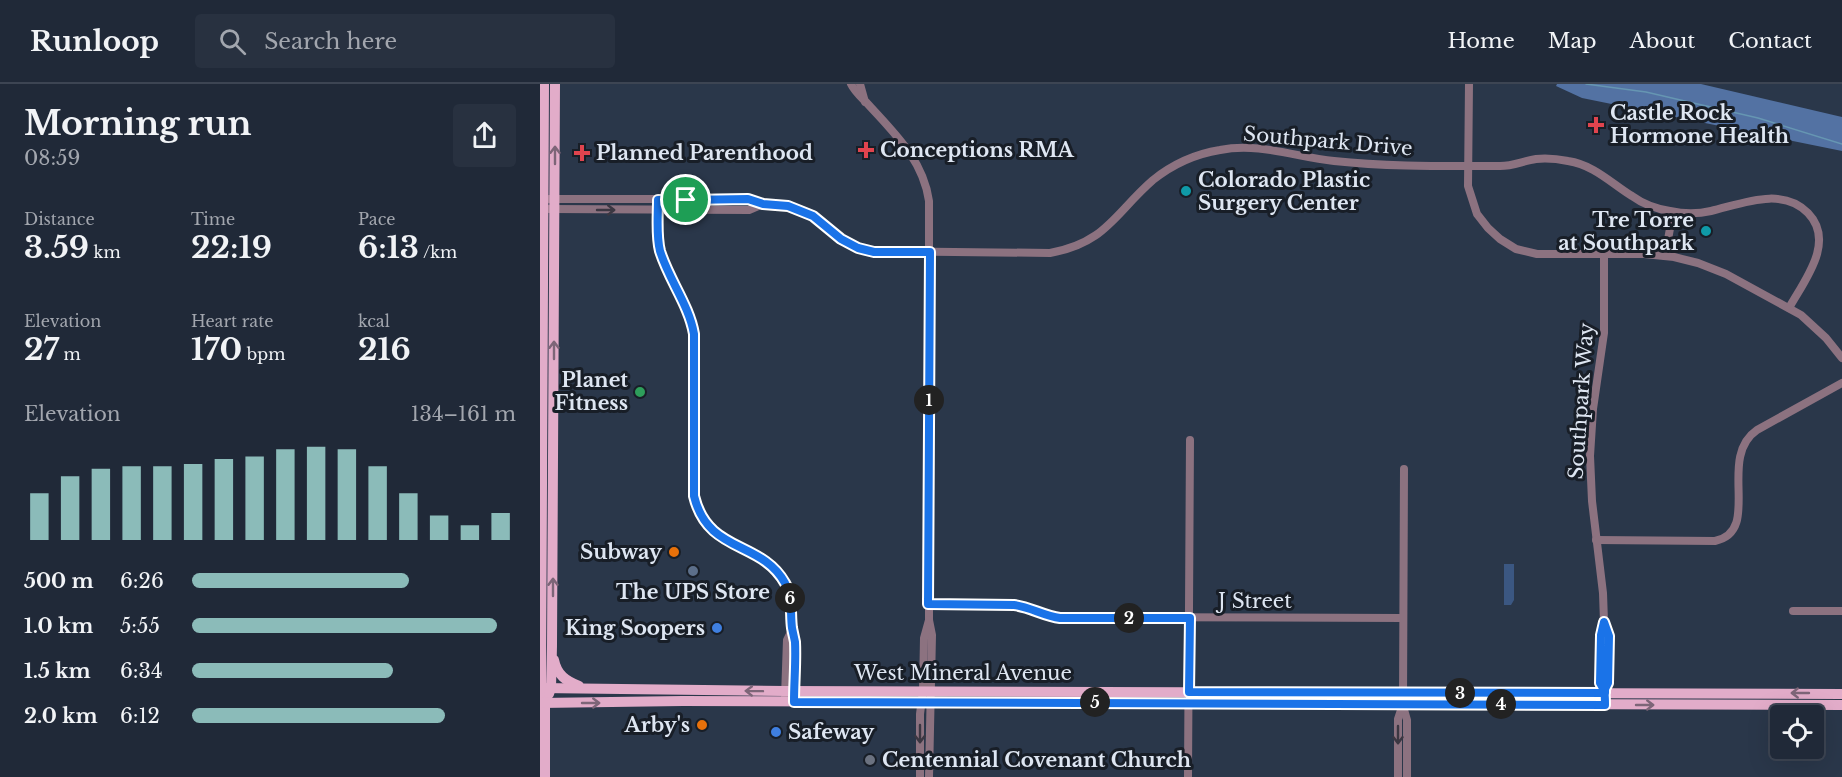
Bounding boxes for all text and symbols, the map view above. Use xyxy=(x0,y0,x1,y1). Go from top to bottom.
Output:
search box xyxy=(195,14,615,68)
text: Runloop xyxy=(30,24,159,59)
icon: search xyxy=(216,25,249,58)
text: Search here xyxy=(264,28,397,55)
text: Home xyxy=(1448,28,1515,54)
text: Map xyxy=(1548,28,1596,54)
text: About xyxy=(1629,28,1695,54)
text: Contact xyxy=(1728,28,1812,54)
place label: Castle Rock Hormone Health xyxy=(1610,101,1790,148)
text: Morning run xyxy=(24,103,252,144)
button: share xyxy=(453,104,516,167)
marker: Castle Rock Hormone Health xyxy=(1587,116,1605,134)
street label: Southpark Drive xyxy=(1242,122,1414,160)
place label: Conceptions RMA xyxy=(880,138,1075,162)
place label: Planned Parenthood xyxy=(596,141,813,165)
marker: Conceptions RMA xyxy=(857,141,875,159)
marker: Planned Parenthood xyxy=(573,144,591,162)
text: 08:59 xyxy=(24,146,80,170)
one-way arrow xyxy=(549,146,561,166)
place label: Colorado Plastic Surgery Center xyxy=(1198,168,1370,215)
pin xyxy=(660,174,711,225)
icon: arrive xyxy=(669,183,702,216)
marker: Colorado Plastic Surgery Center xyxy=(1179,184,1193,198)
one-way arrow xyxy=(596,204,616,216)
place label: Tre Torre at Southpark xyxy=(1558,208,1695,255)
text: Distance xyxy=(24,209,95,229)
text: Time xyxy=(191,209,235,229)
text: Pace xyxy=(358,209,395,229)
marker: Tre Torre at Southpark xyxy=(1699,224,1713,238)
text: 3.59 xyxy=(24,229,89,266)
text: 22:19 xyxy=(191,229,272,266)
text: 6:13 xyxy=(358,229,419,266)
text: km xyxy=(89,242,121,262)
text: /km xyxy=(419,242,457,262)
text: Elevation xyxy=(24,311,101,331)
text: Heart rate xyxy=(191,311,273,331)
text: kcal xyxy=(358,311,390,331)
street label: Southpark Way xyxy=(1564,322,1598,480)
text: 27 xyxy=(24,331,59,368)
text: 170 xyxy=(191,331,242,368)
text: 216 xyxy=(358,331,411,368)
one-way arrow xyxy=(548,341,560,361)
text: m xyxy=(59,344,81,364)
text: bpm xyxy=(242,344,285,364)
place label: Planet Fitness xyxy=(554,368,628,415)
marker: Planet Fitness xyxy=(633,385,647,399)
pin: 1 xyxy=(914,385,944,415)
text: 1 xyxy=(926,390,932,410)
text: Elevation xyxy=(24,402,121,426)
text: 134–161 m xyxy=(411,402,516,426)
place label: Subway xyxy=(580,540,663,564)
marker: Subway xyxy=(667,545,681,559)
marker: The UPS Store xyxy=(686,564,700,578)
text: 500 m xyxy=(24,569,94,593)
text: 6:26 xyxy=(120,569,164,593)
one-way arrow xyxy=(547,578,558,598)
place label: The UPS Store xyxy=(616,580,770,604)
pin: 6 xyxy=(775,583,805,613)
text: 6 xyxy=(785,588,795,608)
street label: J Street xyxy=(1215,589,1292,613)
pin: 2 xyxy=(1114,603,1144,633)
text: 2 xyxy=(1124,608,1134,628)
text: 1.0 km xyxy=(24,614,93,638)
text: 5:55 xyxy=(120,614,160,638)
place label: King Soopers xyxy=(565,616,705,640)
marker: King Soopers xyxy=(710,621,724,635)
text: 1.5 km xyxy=(24,659,91,683)
text: 6:34 xyxy=(120,659,163,683)
street label: West Mineral Avenue xyxy=(853,661,1072,685)
pin: 3 xyxy=(1445,678,1475,708)
text: 3 xyxy=(1455,683,1465,703)
one-way arrow xyxy=(744,685,764,697)
pin: 5 xyxy=(1080,687,1110,717)
one-way arrow xyxy=(1791,688,1811,699)
pin: 4 xyxy=(1486,689,1516,719)
text: 5 xyxy=(1090,692,1100,712)
text: 4 xyxy=(1496,694,1506,714)
one-way arrow xyxy=(581,697,601,709)
one-way arrow xyxy=(1634,699,1654,711)
text: 2.0 km xyxy=(24,704,98,728)
text: 6:12 xyxy=(120,704,160,728)
map controls xyxy=(1770,705,1824,759)
button: locate xyxy=(1770,705,1824,759)
place label: Arby's xyxy=(624,713,690,737)
marker: Arby's xyxy=(695,718,709,732)
place label: Safeway xyxy=(788,720,875,744)
one-way arrow xyxy=(914,723,926,743)
one-way arrow xyxy=(1392,724,1404,744)
marker: Safeway xyxy=(769,725,783,739)
place label: Centennial Covenant Church xyxy=(882,748,1192,772)
marker: Centennial Covenant Church xyxy=(863,753,877,767)

